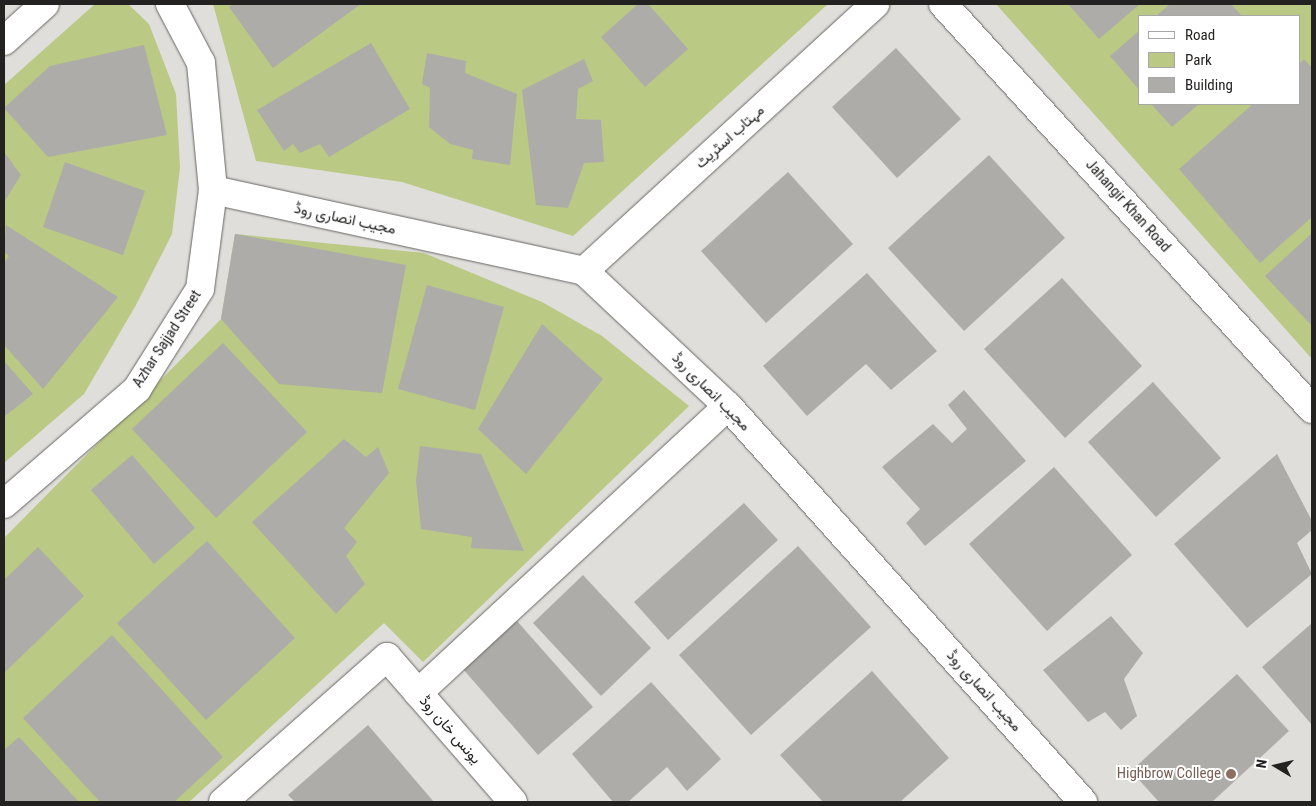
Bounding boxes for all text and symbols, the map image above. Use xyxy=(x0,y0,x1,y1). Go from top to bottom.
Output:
legend xyxy=(1138,15,1301,105)
text: Road xyxy=(1185,26,1215,44)
text: Park xyxy=(1185,51,1212,69)
text: Building xyxy=(1185,76,1233,94)
street label: مہتاب اسٹریٹ xyxy=(692,101,768,173)
street label: Jahangir Khan Road xyxy=(1082,156,1174,256)
street label: مجیب انصاری روڈ xyxy=(292,199,398,239)
street label: Azhar Sajjad Street xyxy=(129,287,205,391)
street label: مجیب انصاری روڈ xyxy=(668,349,754,435)
street label: مجیب انصاری روڈ xyxy=(943,647,1025,735)
street label: یونس خان روڈ xyxy=(415,692,485,768)
north arrow xyxy=(1251,741,1301,791)
text: N xyxy=(1253,758,1270,769)
place label: Highbrow College xyxy=(1117,765,1221,783)
marker: Highbrow College xyxy=(1225,768,1237,780)

